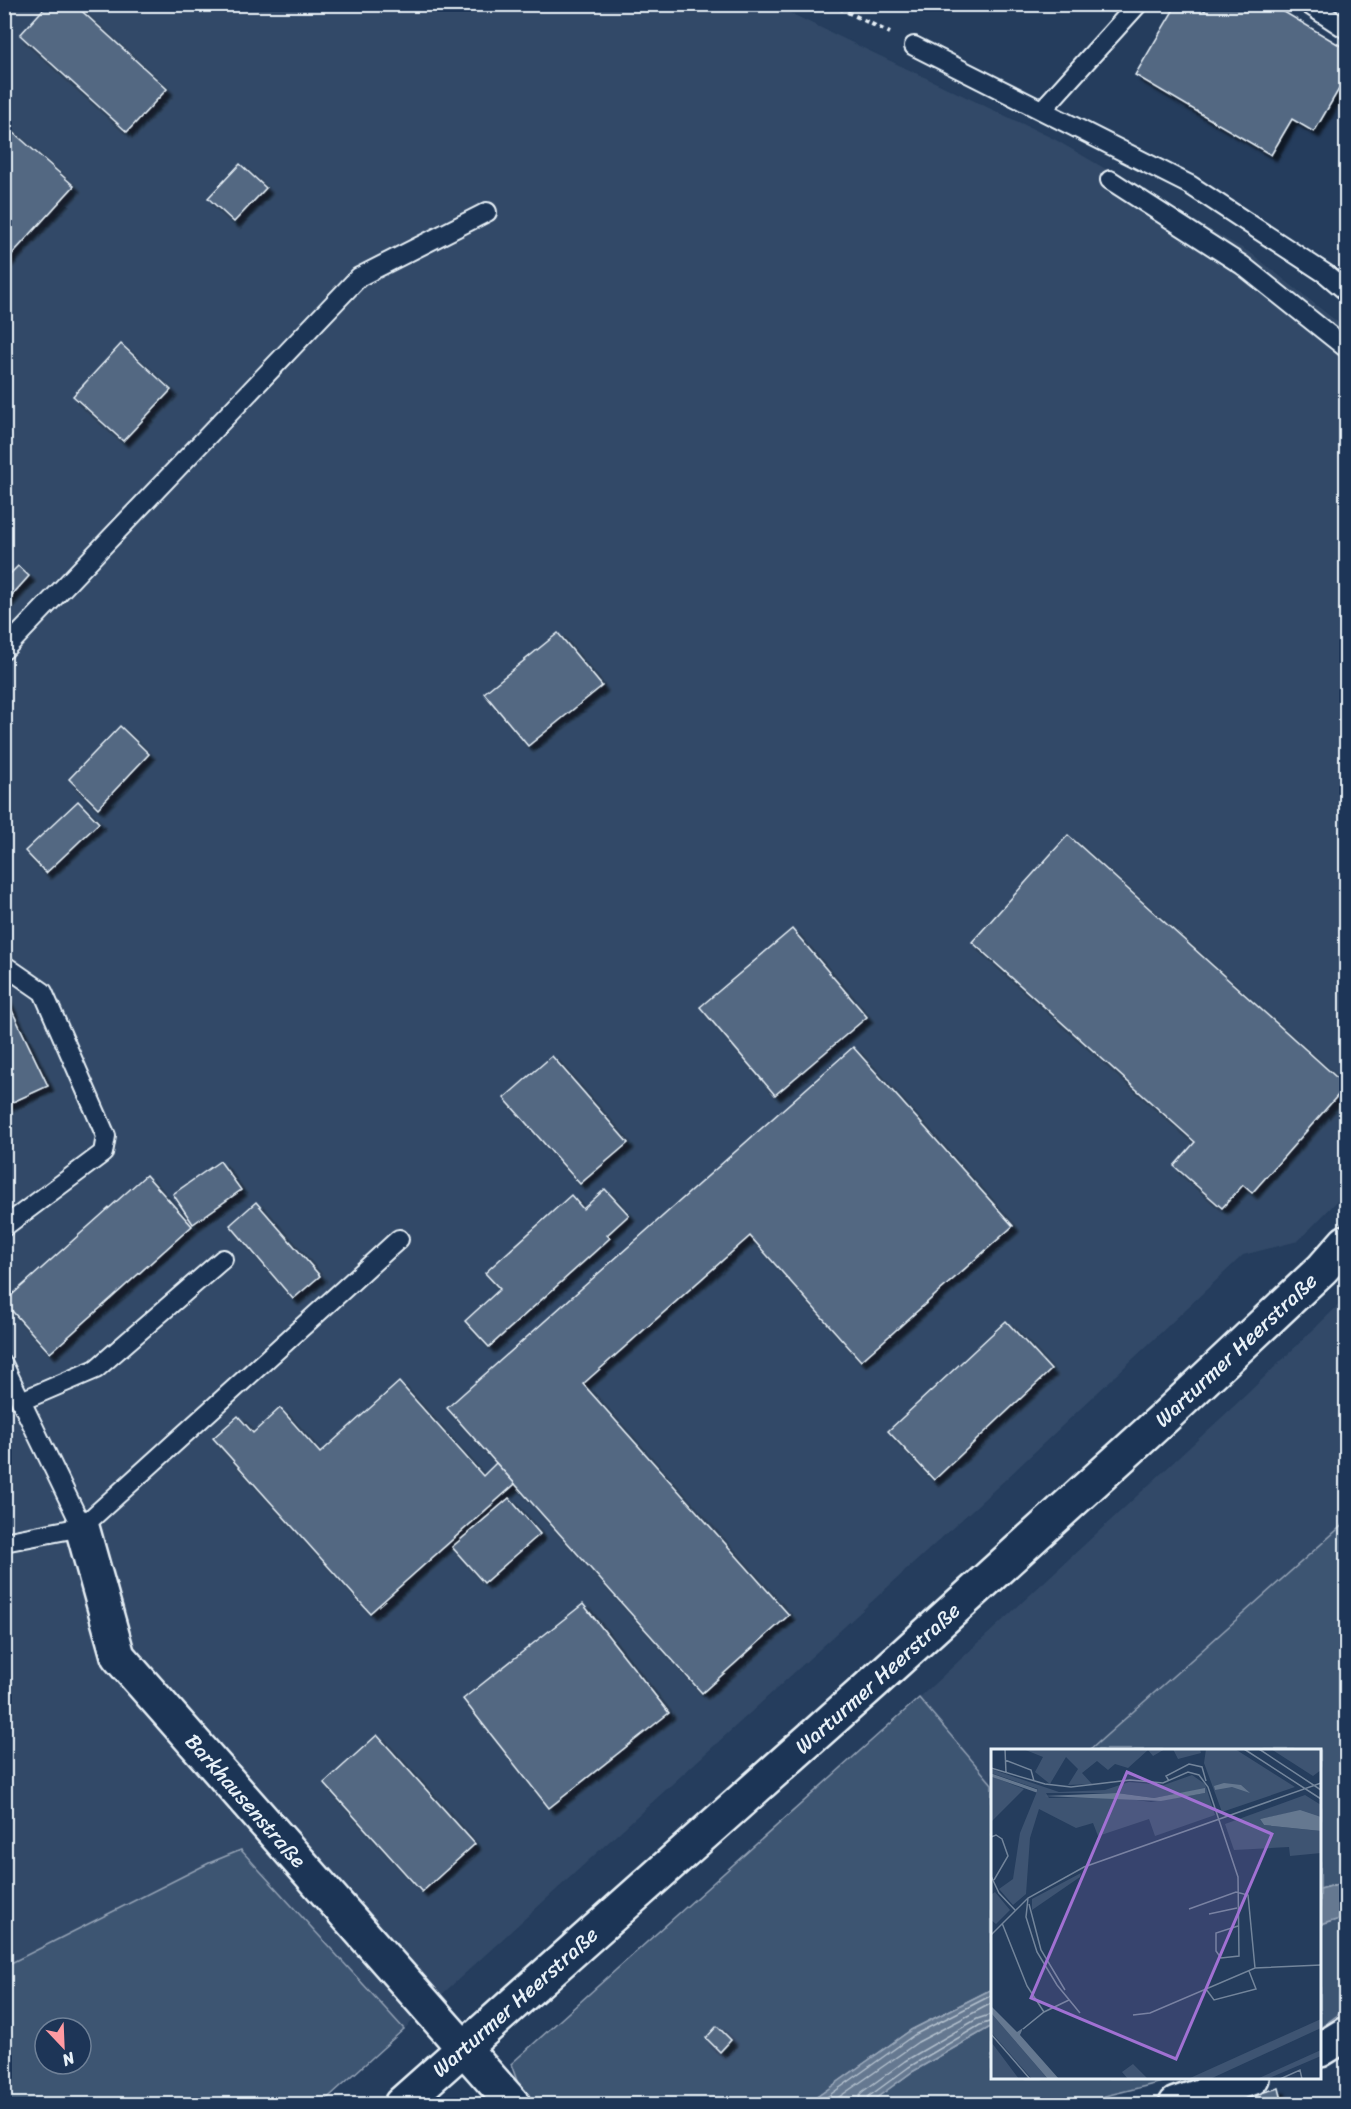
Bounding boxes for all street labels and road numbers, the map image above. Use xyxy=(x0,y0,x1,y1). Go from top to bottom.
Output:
street label: Warturmer Heerstraße xyxy=(1145,1263,1327,1437)
street label: Warturmer Heerstraße xyxy=(786,1593,970,1764)
street label: Barkhausenstraße xyxy=(175,1725,316,1877)
street label: Warturmer Heerstraße xyxy=(423,1917,608,2087)

